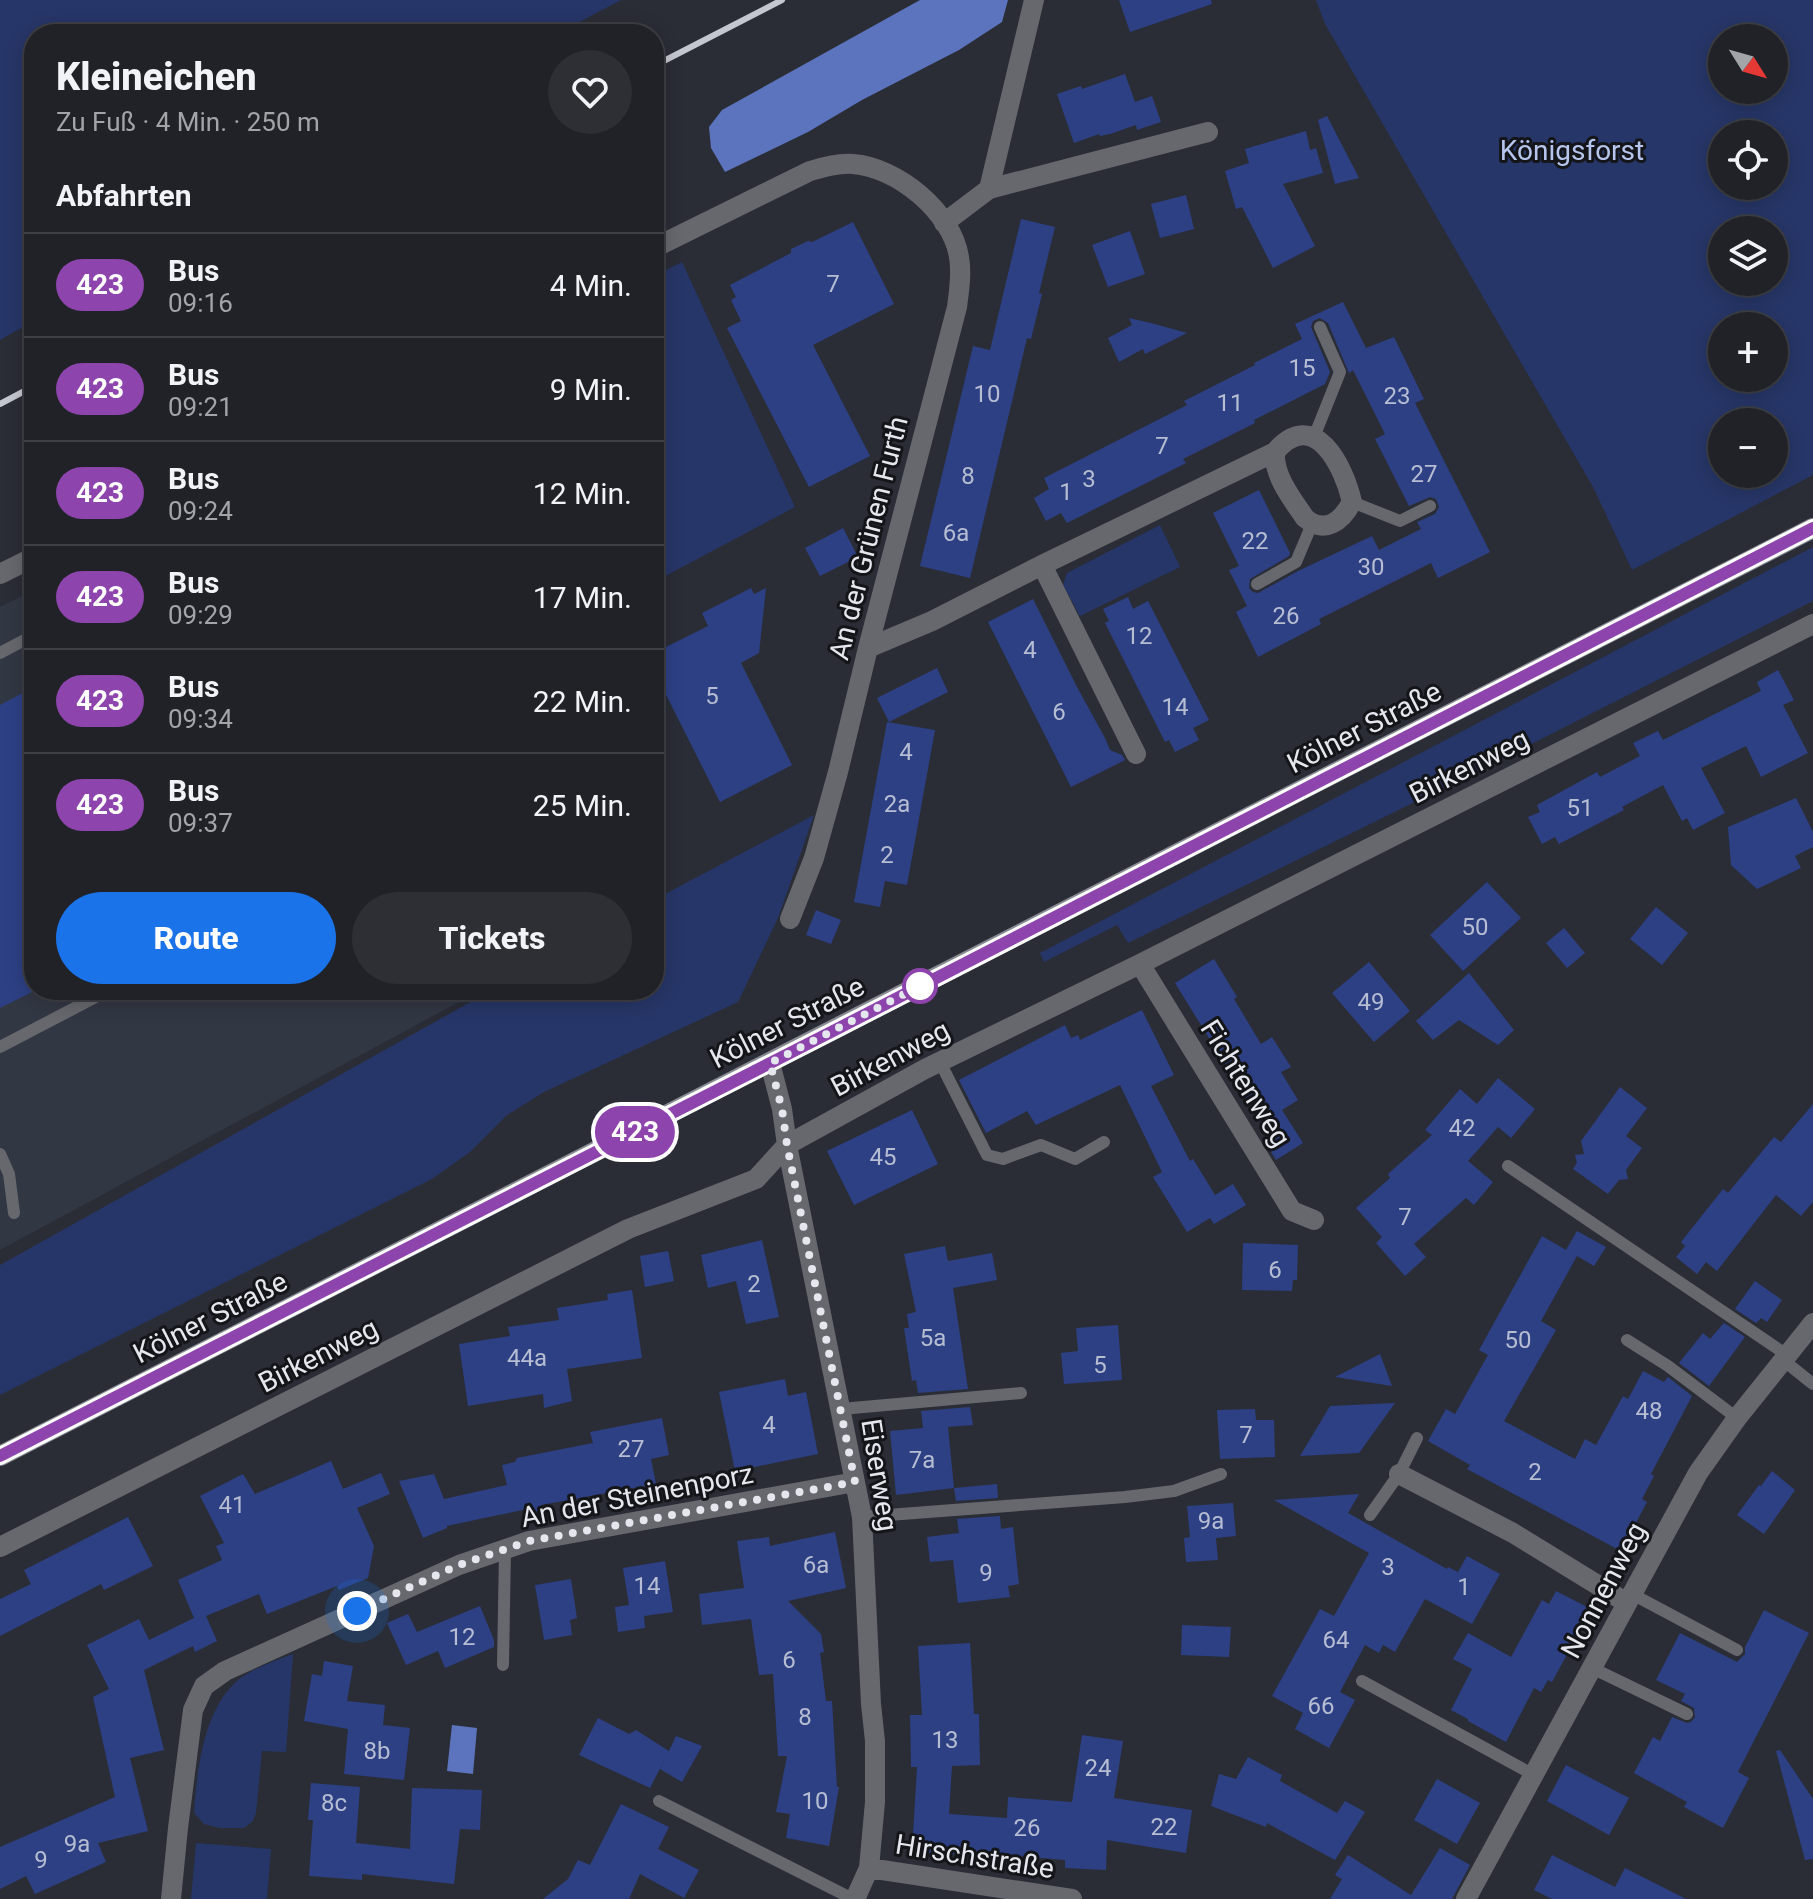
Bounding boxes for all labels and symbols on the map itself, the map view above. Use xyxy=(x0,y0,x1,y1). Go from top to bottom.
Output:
north arrow xyxy=(1708,24,1788,104)
park label: Königsforst xyxy=(1500,134,1644,167)
house number: 7 xyxy=(826,270,840,298)
house number: 15 xyxy=(1289,354,1315,382)
house number: 10 xyxy=(974,380,1000,408)
house number: 23 xyxy=(1384,382,1410,410)
house number: 11 xyxy=(1217,389,1243,417)
street label: An der Grünen Furth xyxy=(822,413,915,663)
house number: 7 xyxy=(1155,432,1169,460)
house number: 27 xyxy=(1411,460,1437,488)
house number: 8 xyxy=(961,462,975,490)
house number: 3 xyxy=(1082,465,1096,493)
house number: 1 xyxy=(1059,478,1073,506)
house number: 6a xyxy=(943,519,969,547)
house number: 22 xyxy=(1242,527,1268,555)
house number: 30 xyxy=(1358,553,1384,581)
house number: 26 xyxy=(1273,602,1299,630)
house number: 12 xyxy=(1126,622,1152,650)
house number: 4 xyxy=(1023,636,1037,664)
street label: Kölner Straße xyxy=(1282,675,1447,780)
house number: 5 xyxy=(705,682,719,710)
house number: 14 xyxy=(1162,693,1188,721)
house number: 6 xyxy=(1052,698,1066,726)
street label: Birkenweg xyxy=(1404,722,1534,811)
house number: 4 xyxy=(899,738,913,766)
house number: 2a xyxy=(884,790,910,818)
house number: 51 xyxy=(1567,794,1593,822)
house number: 2 xyxy=(880,841,894,869)
house number: 50 xyxy=(1462,913,1488,941)
unlabelled marker xyxy=(903,969,937,1003)
street label: Kölner Straße xyxy=(705,970,870,1075)
house number: 49 xyxy=(1358,988,1384,1016)
street label: Birkenweg xyxy=(825,1013,955,1103)
street label: Fichtenweg xyxy=(1194,1014,1298,1153)
line badge: 423 xyxy=(589,1106,681,1158)
house number: 42 xyxy=(1449,1114,1475,1142)
house number: 45 xyxy=(870,1143,896,1171)
house number: 7 xyxy=(1398,1203,1412,1231)
house number: 6 xyxy=(1268,1256,1282,1284)
street label: Kölner Straße xyxy=(128,1265,293,1370)
house number: 2 xyxy=(747,1270,761,1298)
street label: Birkenweg xyxy=(253,1311,383,1400)
house number: 5a xyxy=(920,1324,946,1352)
house number: 50 xyxy=(1505,1326,1531,1354)
house number: 44a xyxy=(507,1344,547,1372)
house number: 5 xyxy=(1093,1351,1107,1379)
house number: 48 xyxy=(1636,1397,1662,1425)
house number: 4 xyxy=(762,1411,776,1439)
street label: Eiserweg xyxy=(854,1417,905,1534)
house number: 7 xyxy=(1239,1421,1253,1449)
house number: 27 xyxy=(618,1435,644,1463)
house number: 7a xyxy=(909,1446,935,1474)
street label: An der Steinenporz xyxy=(518,1457,756,1534)
house number: 2 xyxy=(1528,1458,1542,1486)
house number: 41 xyxy=(219,1491,245,1519)
house number: 9a xyxy=(1198,1507,1224,1535)
street label: Nonnenweg xyxy=(1554,1517,1653,1664)
house number: 6a xyxy=(803,1551,829,1579)
house number: 3 xyxy=(1381,1553,1395,1581)
house number: 9 xyxy=(979,1559,993,1587)
house number: 14 xyxy=(634,1572,660,1600)
house number: 1 xyxy=(1457,1573,1471,1601)
your location xyxy=(337,1591,377,1631)
house number: 12 xyxy=(449,1623,475,1651)
house number: 64 xyxy=(1323,1626,1349,1654)
house number: 6 xyxy=(782,1646,796,1674)
house number: 66 xyxy=(1308,1692,1334,1720)
house number: 8 xyxy=(798,1703,812,1731)
house number: 13 xyxy=(932,1726,958,1754)
house number: 8b xyxy=(364,1737,390,1765)
house number: 24 xyxy=(1085,1754,1111,1782)
house number: 10 xyxy=(802,1787,828,1815)
house number: 8c xyxy=(321,1789,347,1817)
house number: 22 xyxy=(1151,1813,1177,1841)
house number: 26 xyxy=(1014,1814,1040,1842)
street label: Hirschstraße xyxy=(893,1828,1057,1885)
house number: 9a xyxy=(64,1830,90,1858)
house number: 9 xyxy=(34,1846,48,1874)

